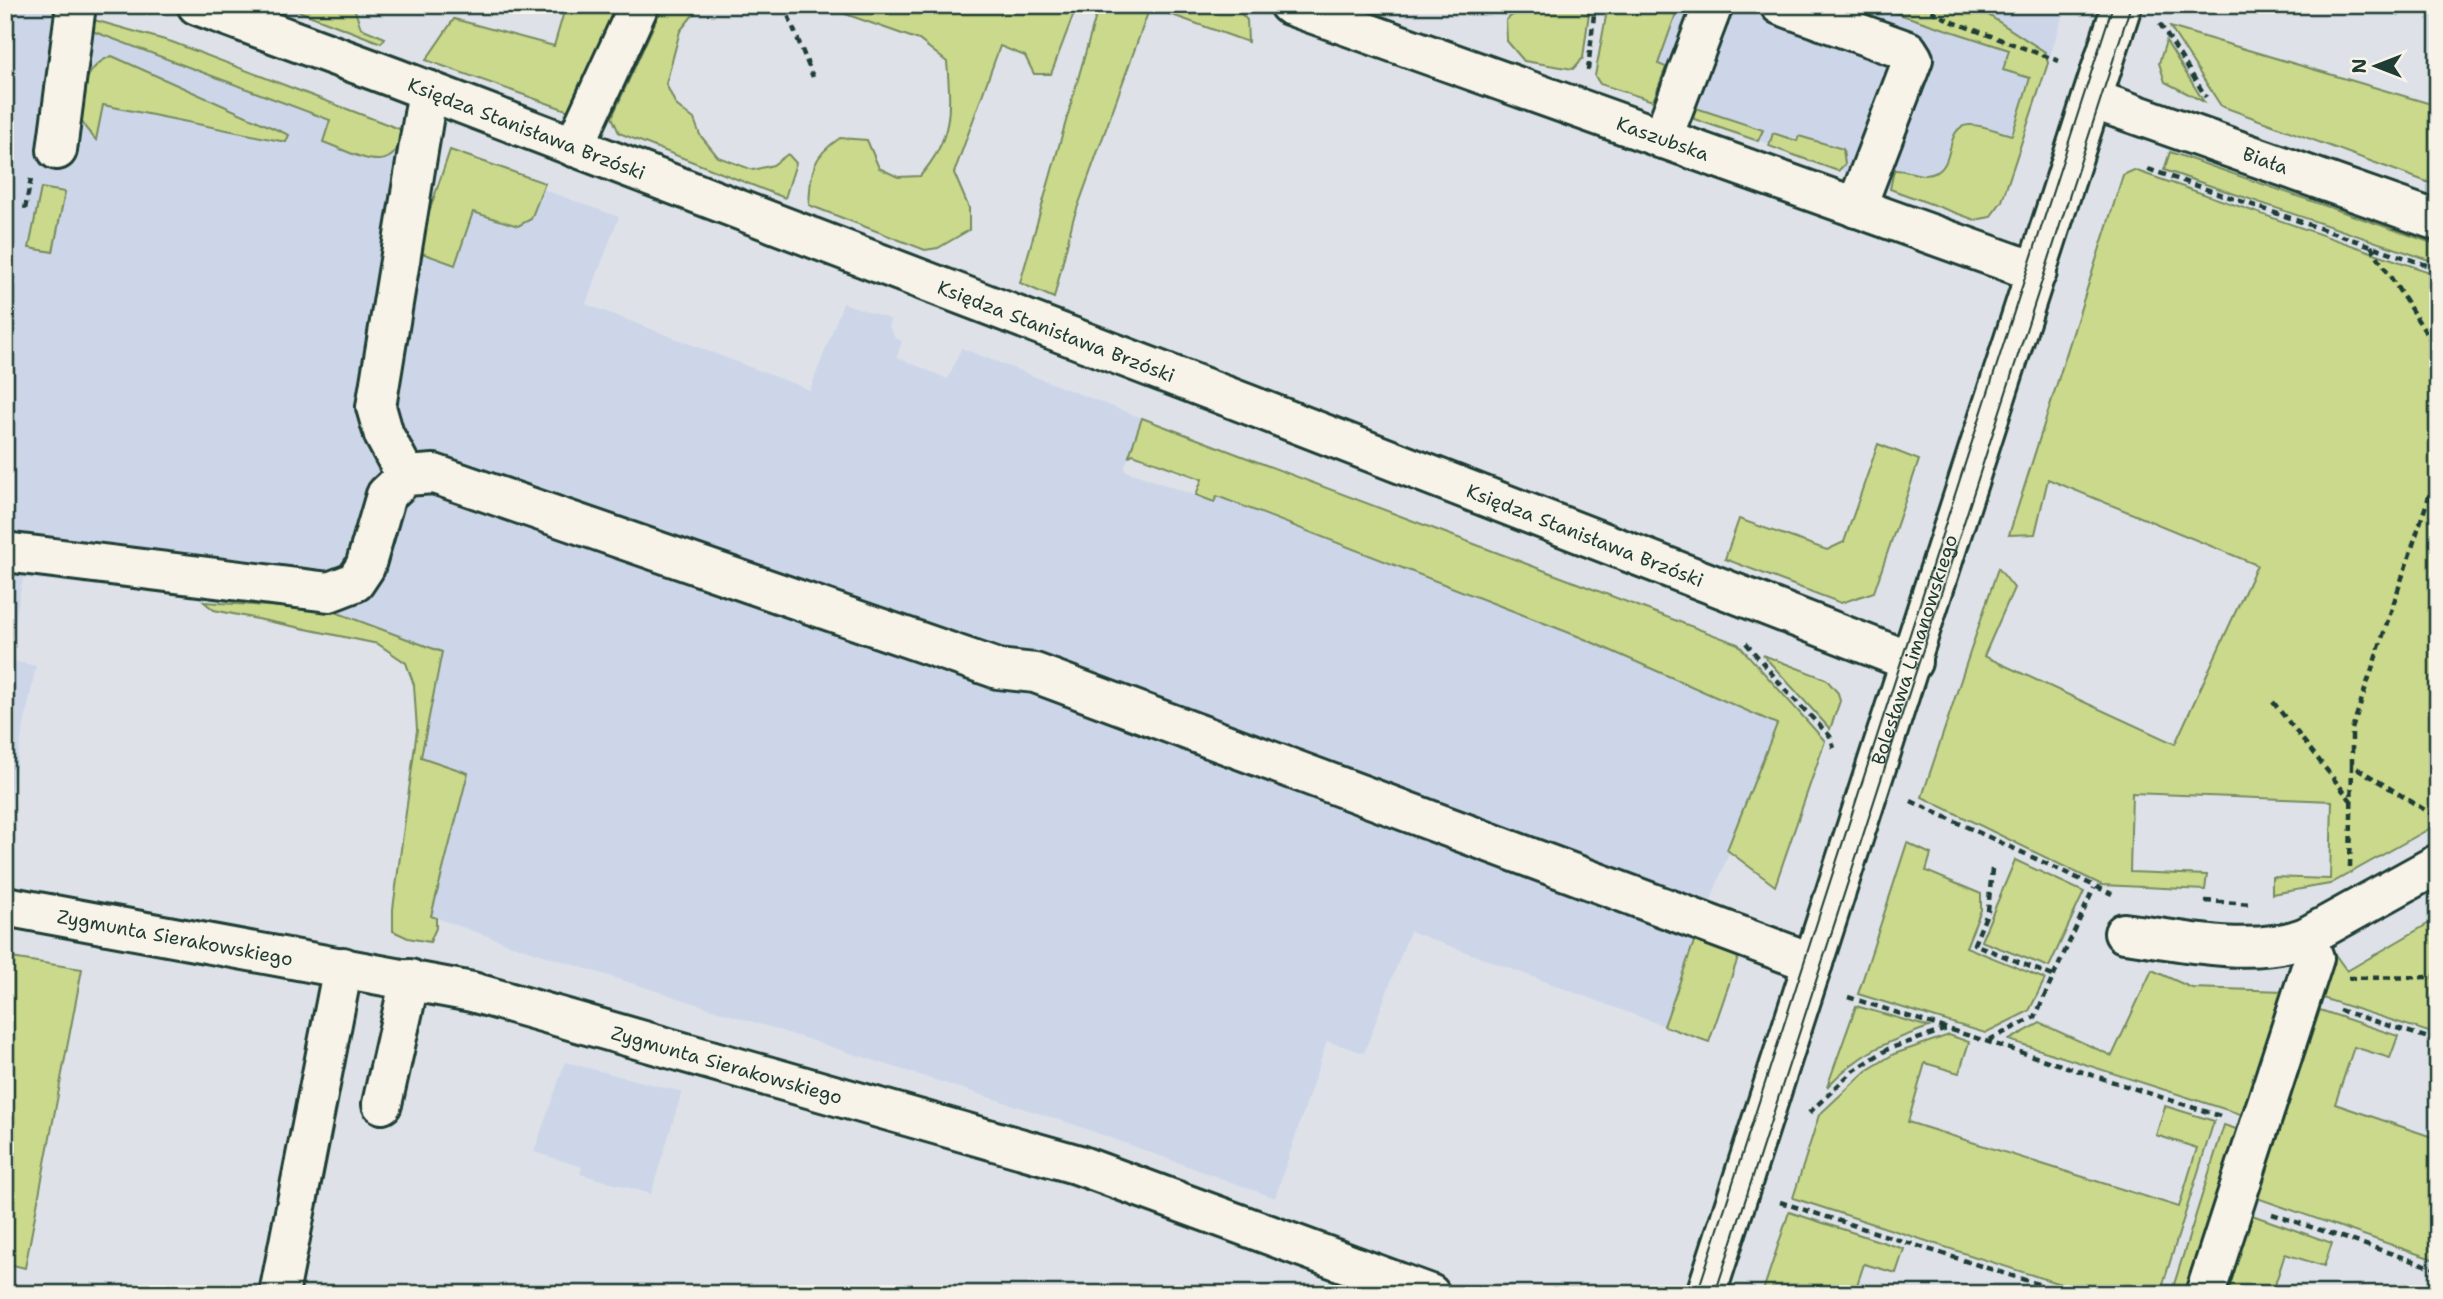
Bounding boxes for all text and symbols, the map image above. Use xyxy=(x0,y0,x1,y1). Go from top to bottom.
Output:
north arrow xyxy=(2342,32,2412,102)
text: N xyxy=(2347,58,2372,74)
street label: Księdza Stanisława Brzóski xyxy=(404,72,649,186)
street label: Kaszubska xyxy=(1613,111,1713,167)
street label: Biała xyxy=(2239,141,2292,180)
street label: Księdza Stanisława Brzóski xyxy=(934,275,1178,388)
street label: Księdza Stanisława Brzóski xyxy=(1463,478,1707,593)
street label: Bolesława Limanowskiego xyxy=(1866,532,1963,768)
street label: Zygmunta Sierakowskiego xyxy=(55,904,295,972)
street label: Zygmunta Sierakowskiego xyxy=(608,1020,845,1110)

